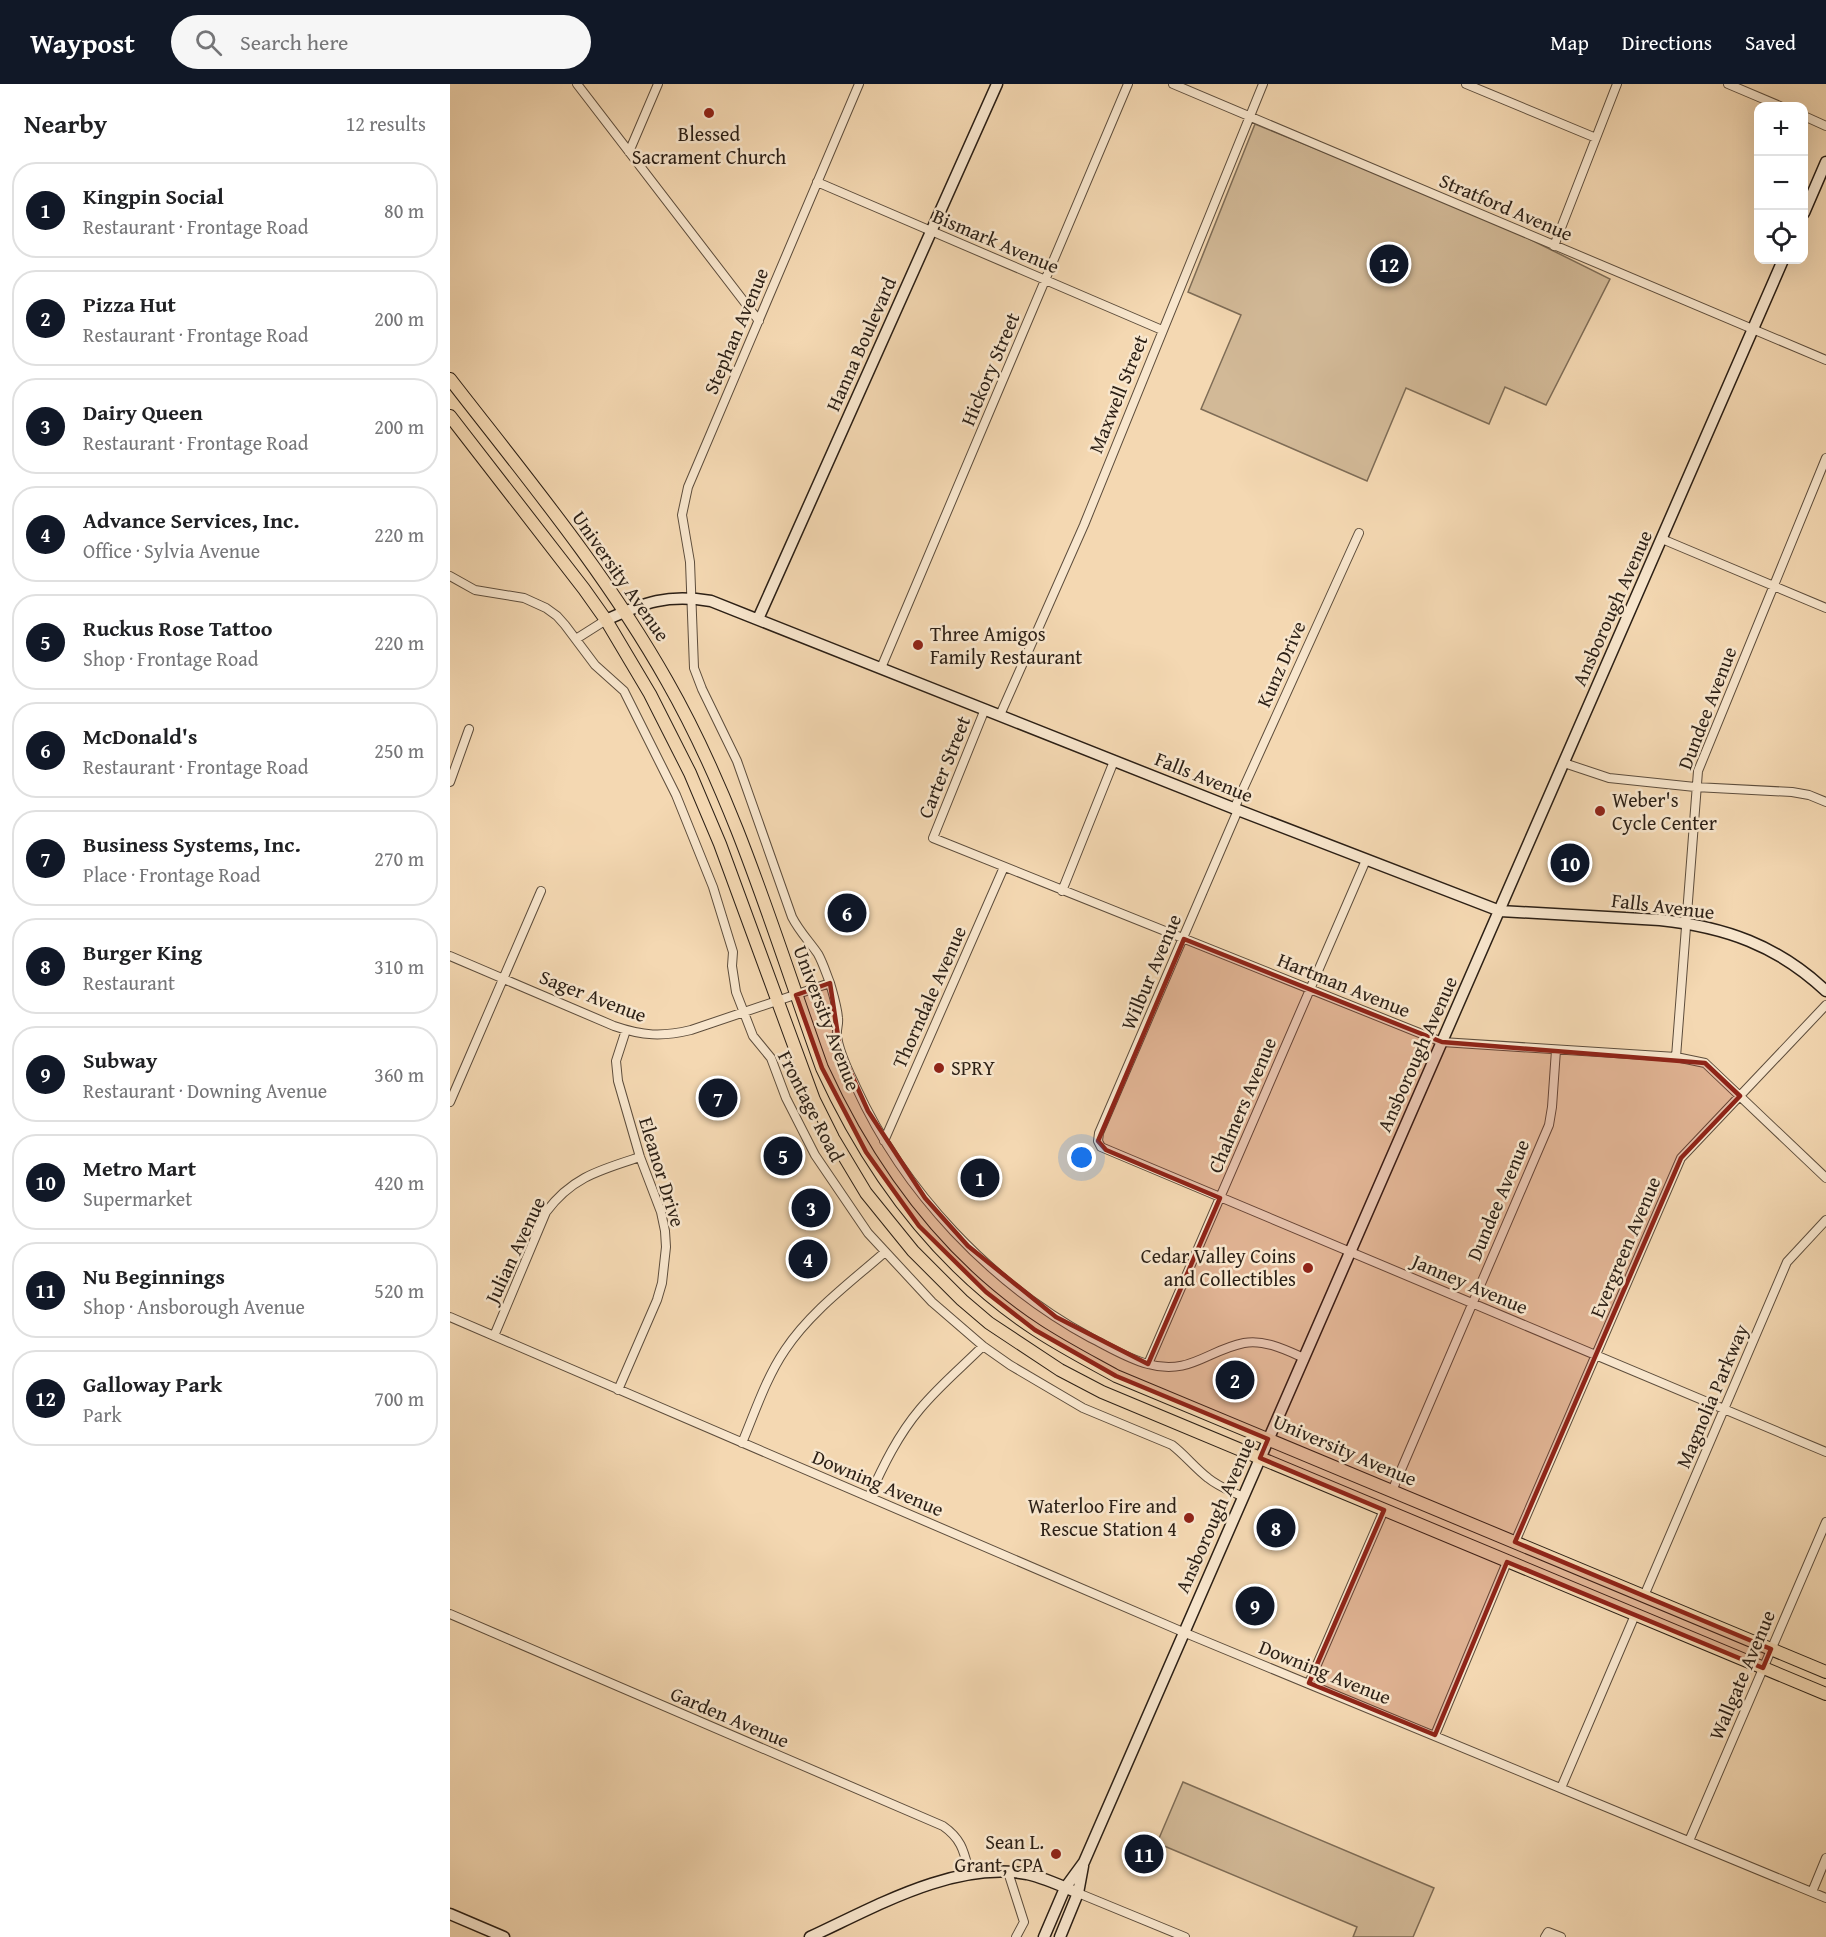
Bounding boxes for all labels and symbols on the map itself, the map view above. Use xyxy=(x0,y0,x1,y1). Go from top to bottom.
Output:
marker: Blessed Sacrament Church xyxy=(702,106,716,120)
place label: Blessed Sacrament Church xyxy=(632,119,786,171)
street label: Stratford Avenue xyxy=(1435,165,1577,248)
street label: Bismark Avenue xyxy=(928,201,1064,280)
pin: 12 xyxy=(1370,242,1408,286)
street label: Stephan Avenue xyxy=(696,263,775,399)
street label: Hanna Boulevard xyxy=(818,272,903,416)
street label: Hickory Street xyxy=(953,308,1026,430)
street label: Maxwell Street xyxy=(1081,330,1154,457)
street label: University Avenue xyxy=(565,504,677,647)
street label: Ansborough Avenue xyxy=(1564,525,1659,690)
street label: Kunz Drive xyxy=(1249,616,1312,712)
place label: Three Amigos Family Restaurant xyxy=(930,619,1082,671)
marker: Three Amigos Family Restaurant xyxy=(911,638,925,652)
street label: Dundee Avenue xyxy=(1670,642,1743,773)
street label: Carter Street xyxy=(910,711,977,822)
street label: Falls Avenue xyxy=(1151,744,1258,809)
place label: Weber's Cycle Center xyxy=(1612,785,1717,837)
marker: Weber's Cycle Center xyxy=(1593,804,1607,818)
pin: 10 xyxy=(1550,840,1590,886)
street label: Falls Avenue xyxy=(1610,885,1716,926)
pin: 6 xyxy=(828,890,866,936)
street label: Wilbur Avenue xyxy=(1113,909,1188,1034)
street label: Thorndale Avenue xyxy=(884,921,973,1073)
street label: University Avenue xyxy=(786,941,869,1095)
street label: Hartman Avenue xyxy=(1273,945,1415,1024)
street label: Sager Avenue xyxy=(535,962,651,1029)
street label: Ansborough Avenue xyxy=(1369,971,1464,1136)
street label: Chalmers Avenue xyxy=(1200,1032,1283,1177)
street label: Frontage Road xyxy=(771,1045,852,1167)
place label: SPRY xyxy=(951,1053,995,1082)
marker: SPRY xyxy=(932,1061,946,1075)
pin: 7 xyxy=(698,1076,738,1120)
street label: Eleanor Drive xyxy=(632,1113,693,1230)
pin: 5 xyxy=(764,1134,802,1178)
street label: Dundee Avenue xyxy=(1459,1135,1536,1265)
your location xyxy=(1067,1143,1096,1172)
pin: 1 xyxy=(960,1156,1000,1200)
street label: Evergreen Avenue xyxy=(1582,1172,1667,1322)
pin: 3 xyxy=(792,1186,830,1230)
street label: Julian Avenue xyxy=(476,1192,552,1311)
pin: 4 xyxy=(788,1236,828,1282)
place label: Cedar Valley Coins and Collectibles xyxy=(1141,1241,1296,1293)
street label: Janney Avenue xyxy=(1405,1245,1533,1321)
marker: Cedar Valley Coins and Collectibles xyxy=(1301,1261,1315,1275)
street label: Magnolia Parkway xyxy=(1668,1319,1755,1472)
pin: 2 xyxy=(1216,1358,1254,1402)
street label: University Avenue xyxy=(1269,1406,1422,1493)
street label: Ansborough Avenue xyxy=(1167,1432,1262,1597)
street label: Downing Avenue xyxy=(808,1442,948,1523)
place label: Waterloo Fire and Rescue Station 4 xyxy=(1028,1491,1177,1543)
pin: 8 xyxy=(1256,1506,1296,1550)
marker: Waterloo Fire and Rescue Station 4 xyxy=(1182,1511,1196,1525)
pin: 9 xyxy=(1236,1584,1274,1628)
street label: Wallgate Avenue xyxy=(1701,1605,1782,1744)
street label: Downing Avenue xyxy=(1255,1632,1396,1711)
street label: Garden Avenue xyxy=(666,1678,794,1755)
place label: Sean L. Grant, CPA xyxy=(955,1827,1044,1879)
pin: 11 xyxy=(1124,1832,1164,1876)
marker: Sean L. Grant, CPA xyxy=(1049,1847,1063,1861)

